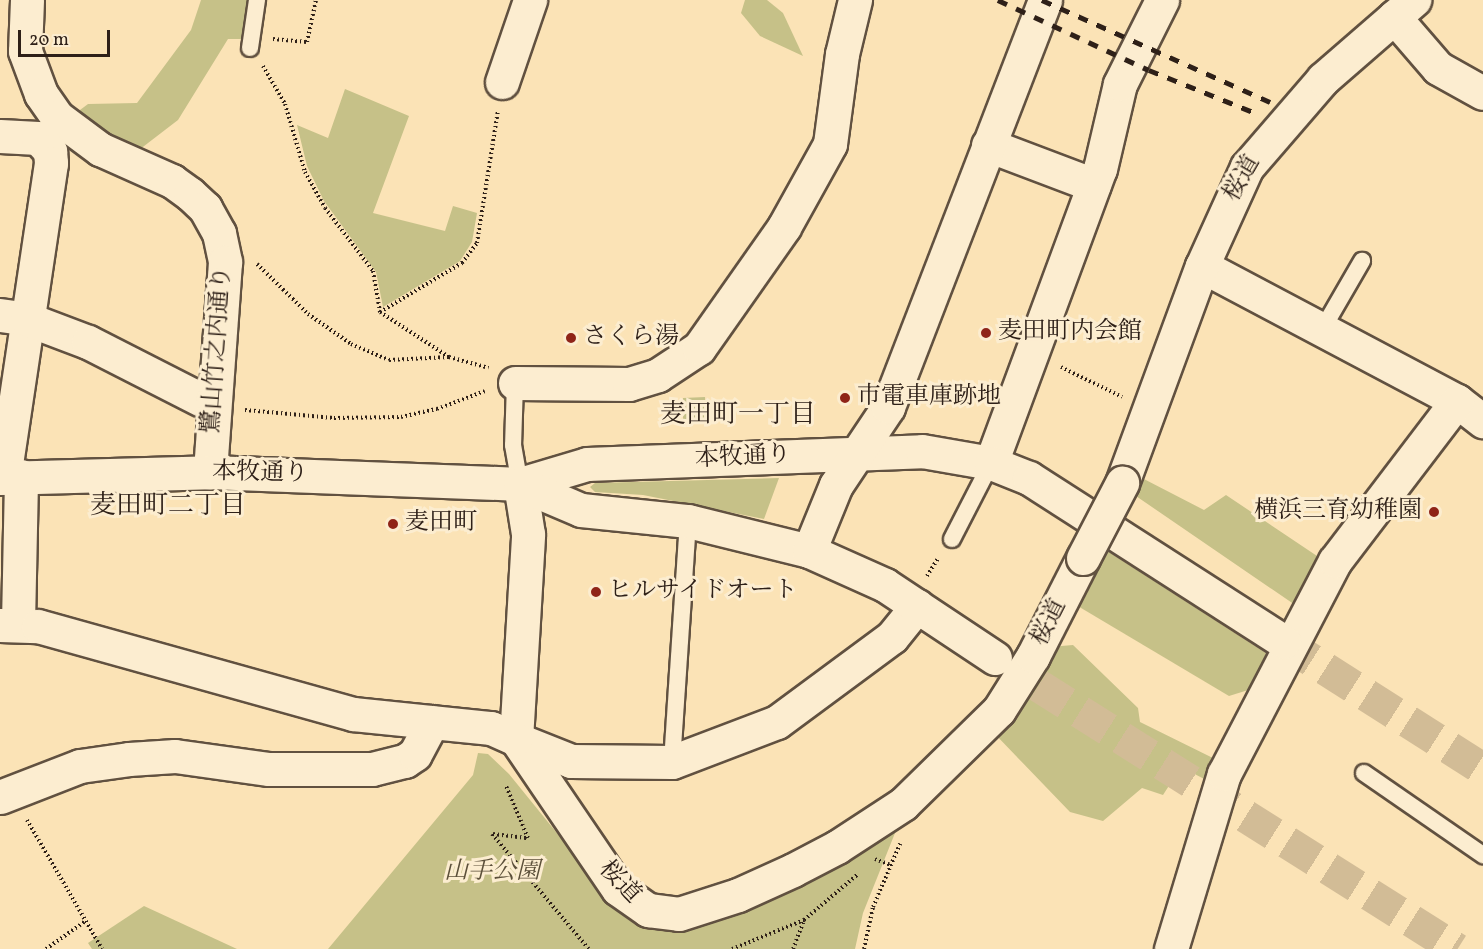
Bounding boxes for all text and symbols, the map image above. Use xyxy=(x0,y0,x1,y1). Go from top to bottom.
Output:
scale bar xyxy=(21,18,112,56)
text: 20 m xyxy=(29,28,69,53)
street label: 桜道 xyxy=(1219,151,1267,207)
street label: 鷺山竹之内通り xyxy=(198,265,238,435)
place label: 麦田町内会館 xyxy=(998,319,1142,347)
place label: さくら湯 xyxy=(583,324,679,352)
marker: 麦田町内会館 xyxy=(979,326,993,340)
marker: さくら湯 xyxy=(564,331,578,345)
place label: 市電車庫跡地 xyxy=(857,384,1001,412)
marker: 市電車庫跡地 xyxy=(838,391,852,405)
district label: 麦田町一丁目 xyxy=(660,400,816,432)
street label: 本牧通り xyxy=(694,441,792,475)
street label: 本牧通り xyxy=(212,459,308,489)
district label: 麦田町二丁目 xyxy=(90,491,246,523)
place label: 横浜三育幼稚園 xyxy=(1254,498,1422,526)
marker: 横浜三育幼稚園 xyxy=(1427,505,1441,519)
place label: 麦田町 xyxy=(405,510,477,538)
marker: 麦田町 xyxy=(386,517,400,531)
place label: ヒルサイドオート xyxy=(608,578,800,606)
marker: ヒルサイドオート xyxy=(589,585,603,599)
street label: 桜道 xyxy=(1026,595,1074,651)
street label: 桜道 xyxy=(592,856,646,910)
park label: 山手公園 xyxy=(444,859,540,887)

